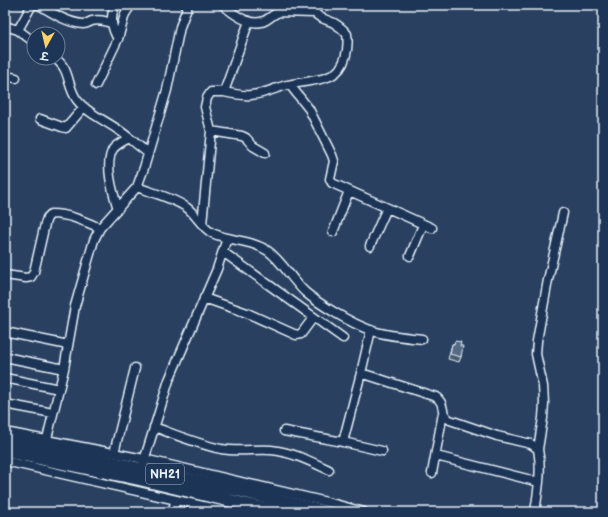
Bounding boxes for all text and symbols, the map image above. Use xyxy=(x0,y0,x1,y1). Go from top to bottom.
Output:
north arrow xyxy=(26,26,66,66)
text: उ xyxy=(38,48,50,62)
road number: NH21 xyxy=(146,464,184,484)

